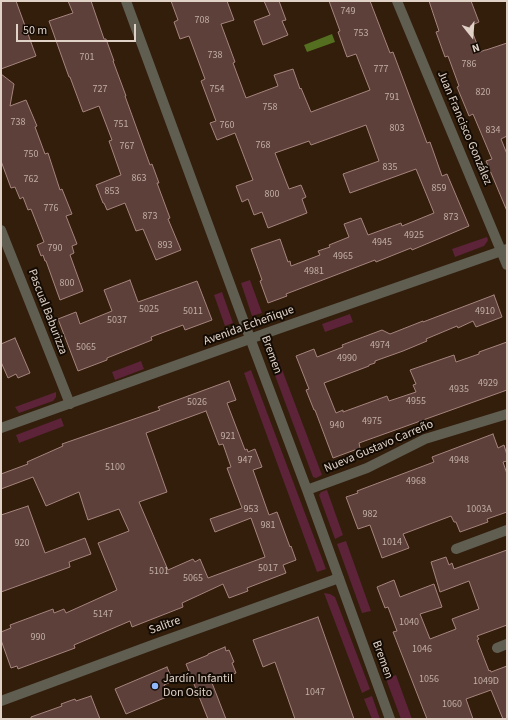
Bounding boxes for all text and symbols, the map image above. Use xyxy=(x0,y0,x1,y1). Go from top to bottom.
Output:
house number: 749 xyxy=(341,6,355,18)
house number: 708 xyxy=(195,15,209,27)
scale bar xyxy=(18,16,138,42)
north arrow xyxy=(452,16,492,56)
text: 50 m xyxy=(23,22,47,39)
house number: 753 xyxy=(354,28,368,40)
text: N xyxy=(470,40,481,56)
house number: 738 xyxy=(208,50,222,62)
house number: 701 xyxy=(80,52,94,64)
house number: 786 xyxy=(462,59,476,71)
house number: 777 xyxy=(374,64,388,76)
street label: Juan Francisco González xyxy=(433,69,495,187)
house number: 727 xyxy=(93,84,107,96)
house number: 754 xyxy=(210,84,224,96)
house number: 820 xyxy=(476,87,490,99)
house number: 791 xyxy=(385,92,399,104)
house number: 758 xyxy=(263,102,277,114)
house number: 738 xyxy=(11,117,25,129)
house number: 751 xyxy=(114,119,128,131)
house number: 760 xyxy=(220,120,234,132)
house number: 803 xyxy=(390,123,404,135)
house number: 834 xyxy=(486,125,500,137)
house number: 768 xyxy=(256,140,270,152)
house number: 767 xyxy=(120,141,134,153)
house number: 750 xyxy=(24,149,38,161)
house number: 835 xyxy=(383,162,397,174)
house number: 863 xyxy=(132,173,146,185)
house number: 762 xyxy=(24,174,38,186)
house number: 859 xyxy=(432,183,446,195)
house number: 853 xyxy=(105,186,119,198)
house number: 800 xyxy=(265,189,279,201)
house number: 776 xyxy=(44,203,58,215)
house number: 873 xyxy=(143,211,157,223)
house number: 873 xyxy=(444,212,458,224)
house number: 4925 xyxy=(404,230,424,242)
house number: 4945 xyxy=(372,237,392,249)
house number: 893 xyxy=(158,240,172,252)
house number: 790 xyxy=(48,243,62,255)
house number: 4965 xyxy=(333,251,353,263)
house number: 4981 xyxy=(304,266,324,278)
street label: Pascual Baburizza xyxy=(24,267,70,357)
house number: 800 xyxy=(60,278,74,290)
street label: Avenida Echeñique xyxy=(202,303,296,349)
house number: 5025 xyxy=(139,304,159,316)
house number: 5011 xyxy=(183,306,203,318)
house number: 4910 xyxy=(475,306,495,318)
house number: 5037 xyxy=(107,315,127,327)
street label: Bremen xyxy=(257,334,285,376)
house number: 4974 xyxy=(370,340,390,352)
house number: 5065 xyxy=(76,342,96,354)
house number: 4990 xyxy=(337,353,357,365)
house number: 4929 xyxy=(478,378,498,390)
house number: 4935 xyxy=(449,384,469,396)
house number: 4955 xyxy=(406,396,426,408)
house number: 5026 xyxy=(187,397,207,409)
house number: 4975 xyxy=(362,416,382,428)
street label: Nueva Gustavo Carreño xyxy=(322,417,436,477)
house number: 940 xyxy=(330,420,344,432)
house number: 921 xyxy=(221,431,235,443)
house number: 947 xyxy=(238,455,252,467)
house number: 4948 xyxy=(449,455,469,467)
house number: 5100 xyxy=(105,462,125,474)
house number: 4968 xyxy=(406,476,426,488)
house number: 953 xyxy=(244,504,258,516)
house number: 1003A xyxy=(466,504,492,516)
house number: 982 xyxy=(363,509,377,521)
house number: 981 xyxy=(261,520,275,532)
house number: 1014 xyxy=(382,537,402,549)
house number: 920 xyxy=(15,538,29,550)
house number: 5017 xyxy=(258,563,278,575)
house number: 5101 xyxy=(149,566,169,578)
house number: 5065 xyxy=(183,573,203,585)
house number: 5147 xyxy=(93,609,113,621)
street label: Salitre xyxy=(147,614,183,638)
house number: 1040 xyxy=(399,617,419,629)
house number: 990 xyxy=(31,632,45,644)
street label: Bremen xyxy=(368,639,396,681)
house number: 1046 xyxy=(412,644,432,656)
place label: Jardín Infantil Don Osito xyxy=(163,672,233,700)
house number: 1056 xyxy=(419,674,439,686)
house number: 1049D xyxy=(473,676,499,688)
marker: Jardín Infantil Don Osito xyxy=(150,681,160,691)
house number: 1047 xyxy=(305,687,325,699)
house number: 1060 xyxy=(442,699,462,711)

